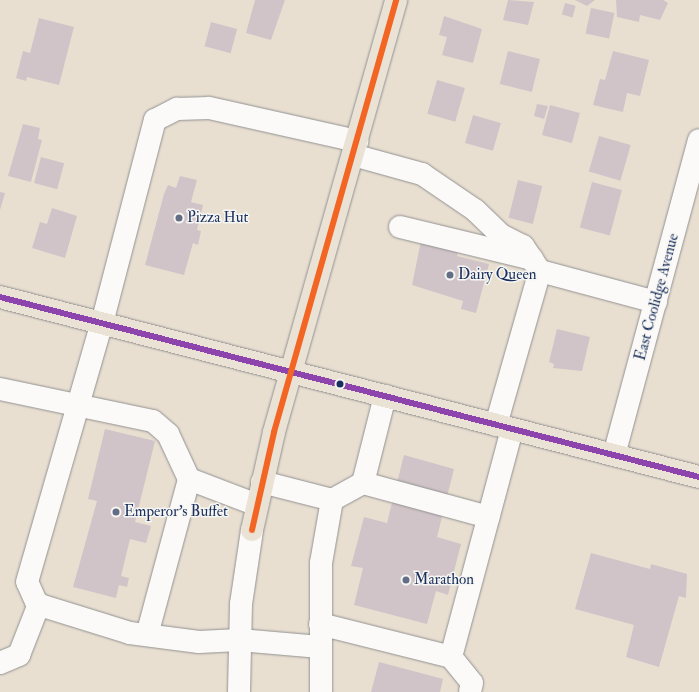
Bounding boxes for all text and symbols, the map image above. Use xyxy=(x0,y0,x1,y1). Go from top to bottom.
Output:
place label: Pizza Hut xyxy=(187,209,248,227)
marker: Pizza Hut xyxy=(174,213,184,223)
street label: East Coolidge Avenue xyxy=(631,231,683,363)
place label: Dairy Queen xyxy=(458,266,536,284)
marker: Dairy Queen xyxy=(445,270,455,280)
unlabelled marker xyxy=(335,379,345,389)
place label: Emperor's Buffet xyxy=(124,503,228,521)
marker: Emperor's Buffet xyxy=(111,507,121,517)
place label: Marathon xyxy=(414,571,474,589)
marker: Marathon xyxy=(401,575,411,585)

